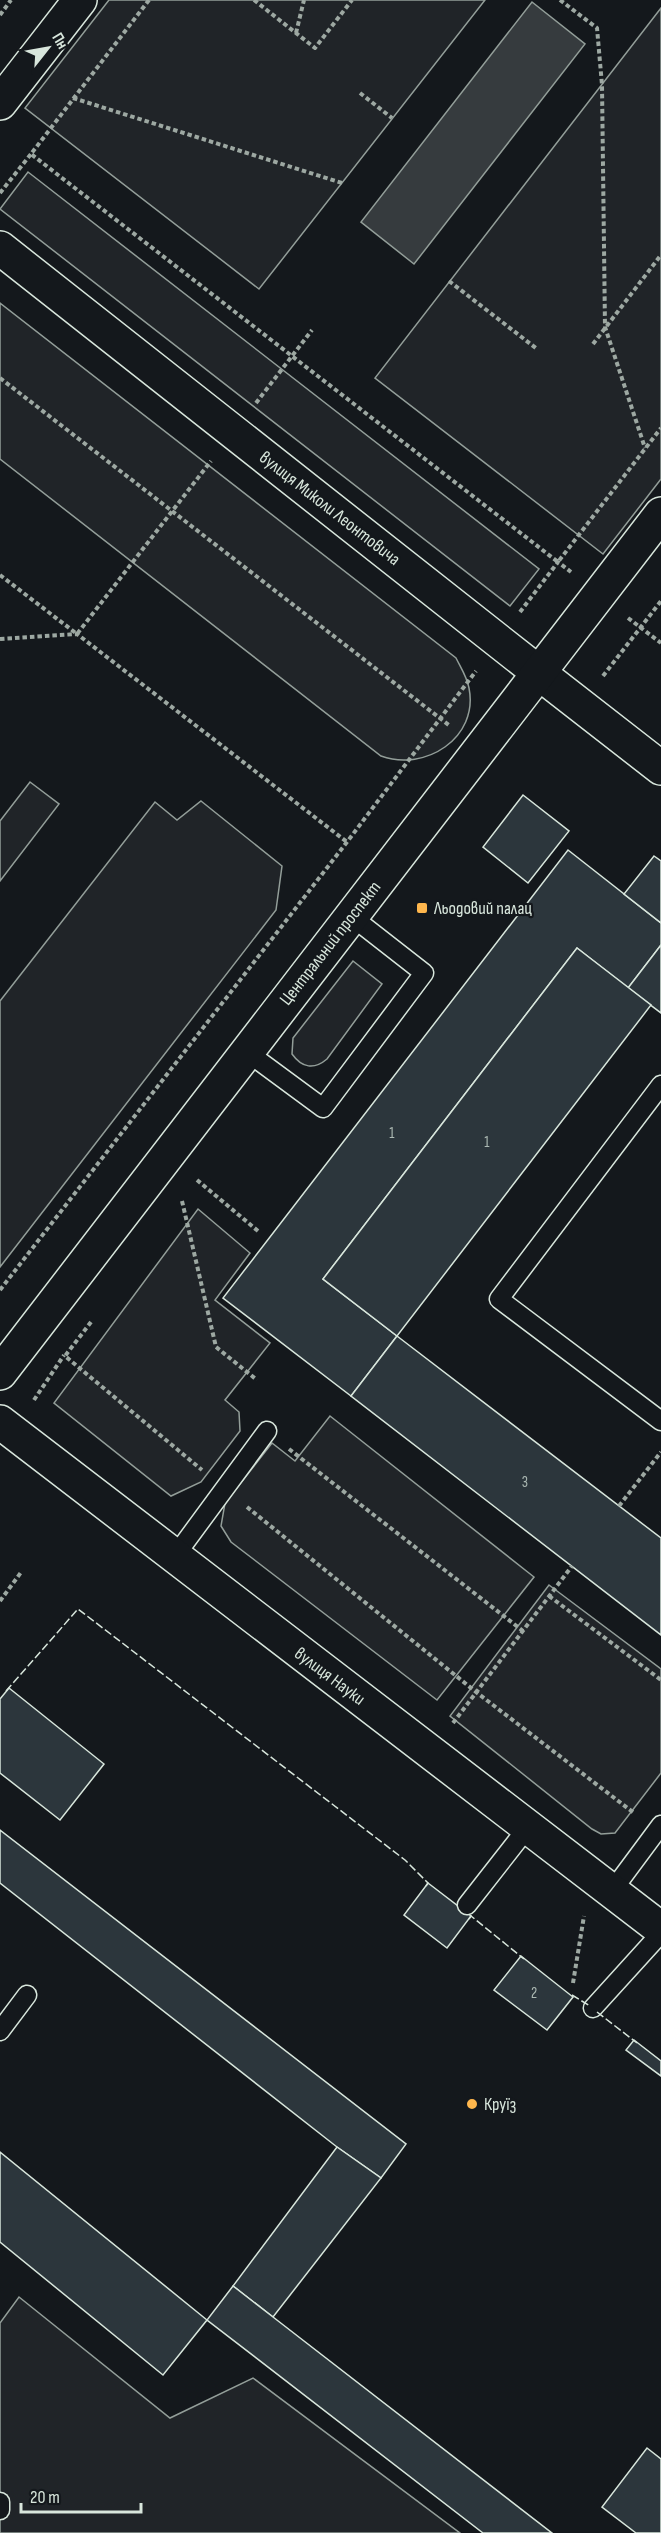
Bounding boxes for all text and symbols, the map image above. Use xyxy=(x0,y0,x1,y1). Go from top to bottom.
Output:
north arrow xyxy=(18,18,78,78)
text: Пн xyxy=(47,30,72,53)
street label: вулиця Миколи Леонтовича xyxy=(255,447,404,570)
street label: Центральний проспект xyxy=(275,877,385,1009)
place label: Льодовий палац xyxy=(433,898,532,919)
marker: Льодовий палац xyxy=(415,901,429,915)
house number: 1 xyxy=(389,1124,395,1143)
house number: 1 xyxy=(484,1133,490,1152)
house number: 3 xyxy=(522,1473,528,1492)
street label: вулиця Науки xyxy=(290,1643,369,1710)
house number: 2 xyxy=(531,1984,537,2003)
place label: Круїз xyxy=(484,2094,516,2115)
marker: Круїз xyxy=(465,2097,479,2111)
scale bar xyxy=(21,2476,141,2514)
text: 20 m xyxy=(30,2487,60,2508)

